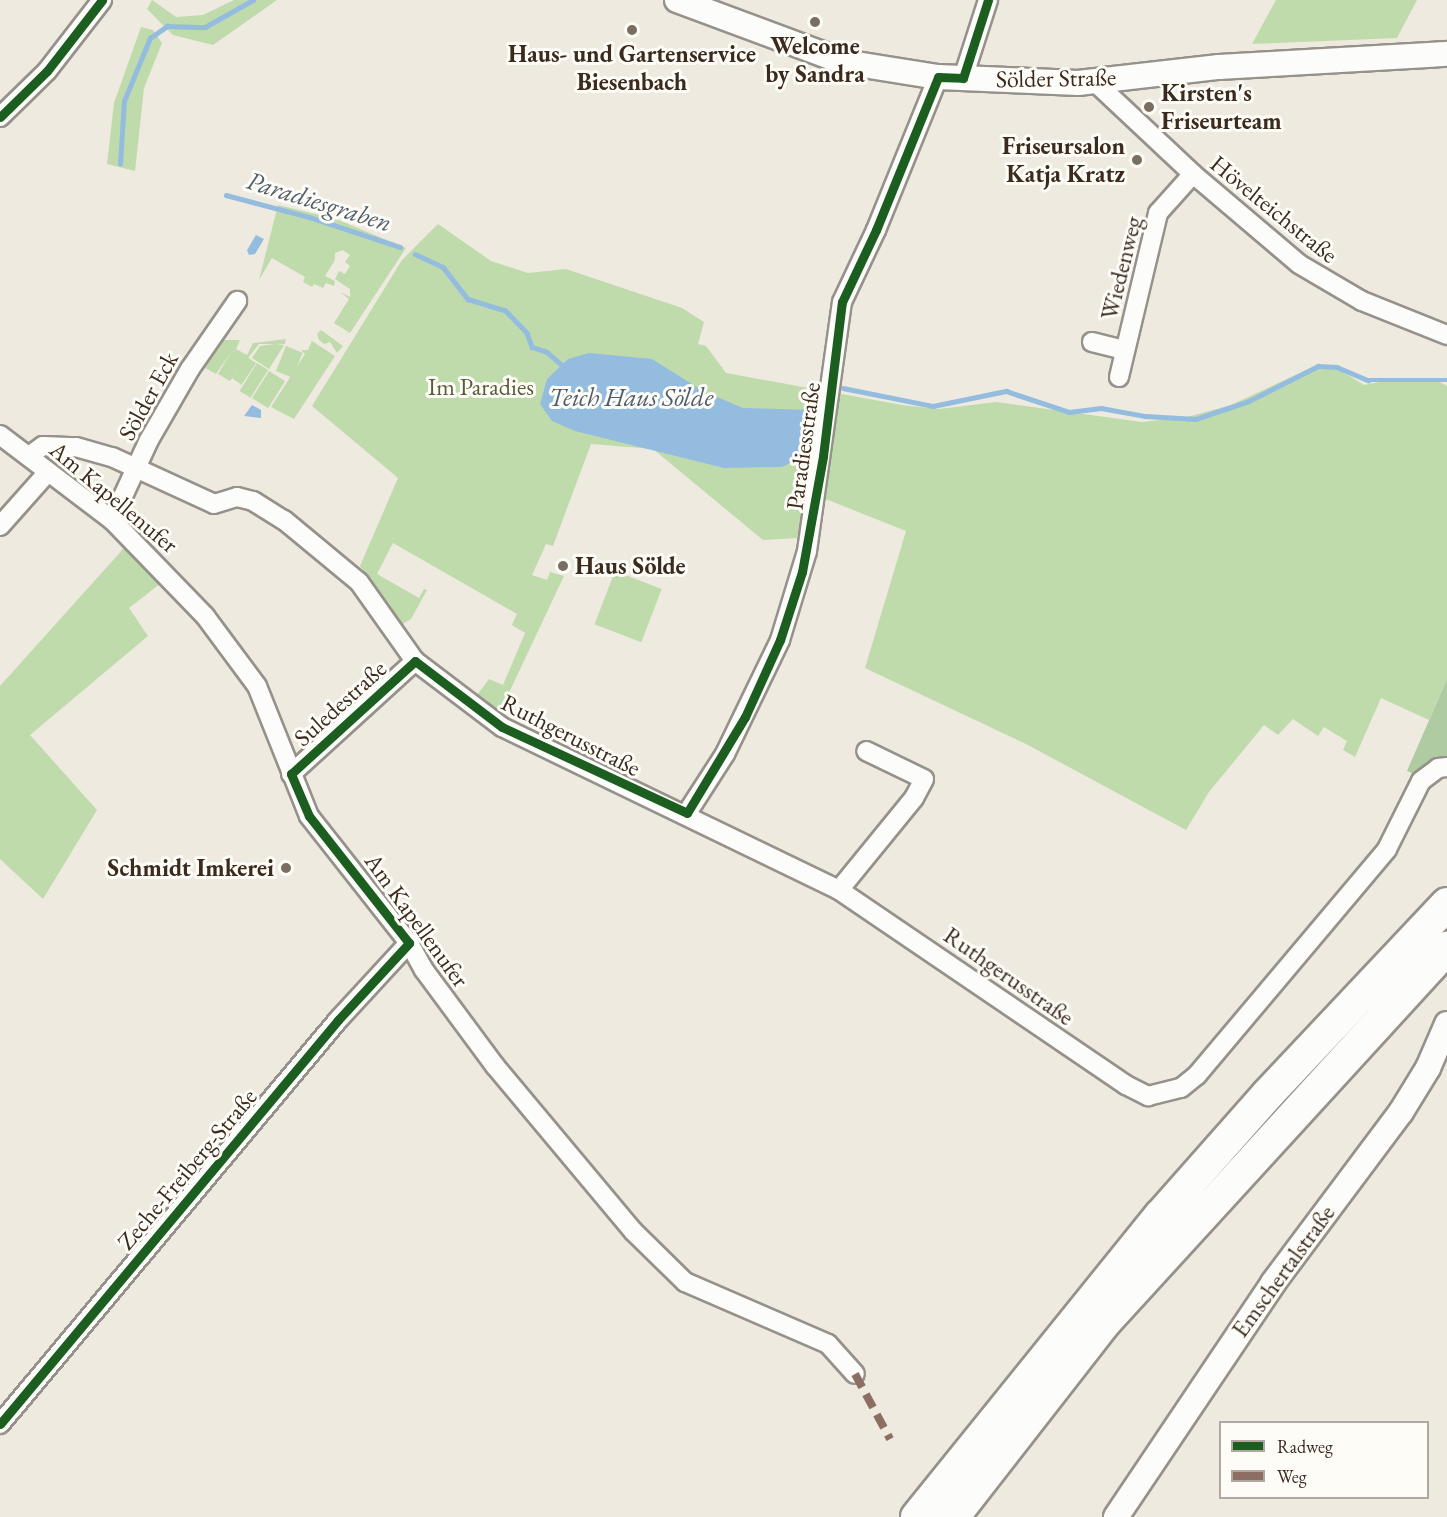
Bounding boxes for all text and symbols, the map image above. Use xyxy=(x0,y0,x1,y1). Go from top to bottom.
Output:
marker: Welcome by Sandra xyxy=(808,15,822,29)
marker: Haus- und Gartenservice Biesenbach xyxy=(625,23,639,37)
place label: Welcome by Sandra xyxy=(765,32,865,88)
place label: Haus- und Gartenservice Biesenbach xyxy=(508,40,756,96)
street label: Sölder Straße xyxy=(996,63,1116,93)
place label: Kirsten's Friseurteam xyxy=(1161,79,1282,135)
marker: Kirsten's Friseurteam xyxy=(1142,100,1156,114)
place label: Friseursalon Katja Kratz xyxy=(1002,132,1125,188)
street label: Hövelteichstraße xyxy=(1205,149,1343,269)
marker: Friseursalon Katja Kratz xyxy=(1130,153,1144,167)
water label: Paradiesgraben xyxy=(243,165,395,239)
street label: Wiedenweg xyxy=(1094,213,1148,323)
street label: Sölder Eck xyxy=(112,347,184,445)
park label: Im Paradies xyxy=(428,373,534,401)
street label: Paradiesstraße xyxy=(780,380,826,512)
water label: Teich Haus Sölde xyxy=(549,382,713,414)
street label: Am Kapellenufer xyxy=(44,435,184,559)
place label: Haus Sölde xyxy=(575,552,685,580)
marker: Haus Sölde xyxy=(556,559,570,573)
street label: Suledestraße xyxy=(288,654,392,752)
street label: Ruthgerusstraße xyxy=(497,688,645,782)
street label: Am Kapellenufer xyxy=(359,847,475,993)
place label: Schmidt Imkerei xyxy=(107,854,274,882)
marker: Schmidt Imkerei xyxy=(279,861,293,875)
street label: Ruthgerusstraße xyxy=(938,921,1080,1031)
street label: Zeche-Freiberg-Straße xyxy=(111,1082,263,1256)
street label: Emschertalstraße xyxy=(1225,1199,1341,1343)
legend xyxy=(1219,1421,1429,1499)
text: Radweg xyxy=(1277,1435,1333,1458)
text: Weg xyxy=(1277,1465,1307,1488)

